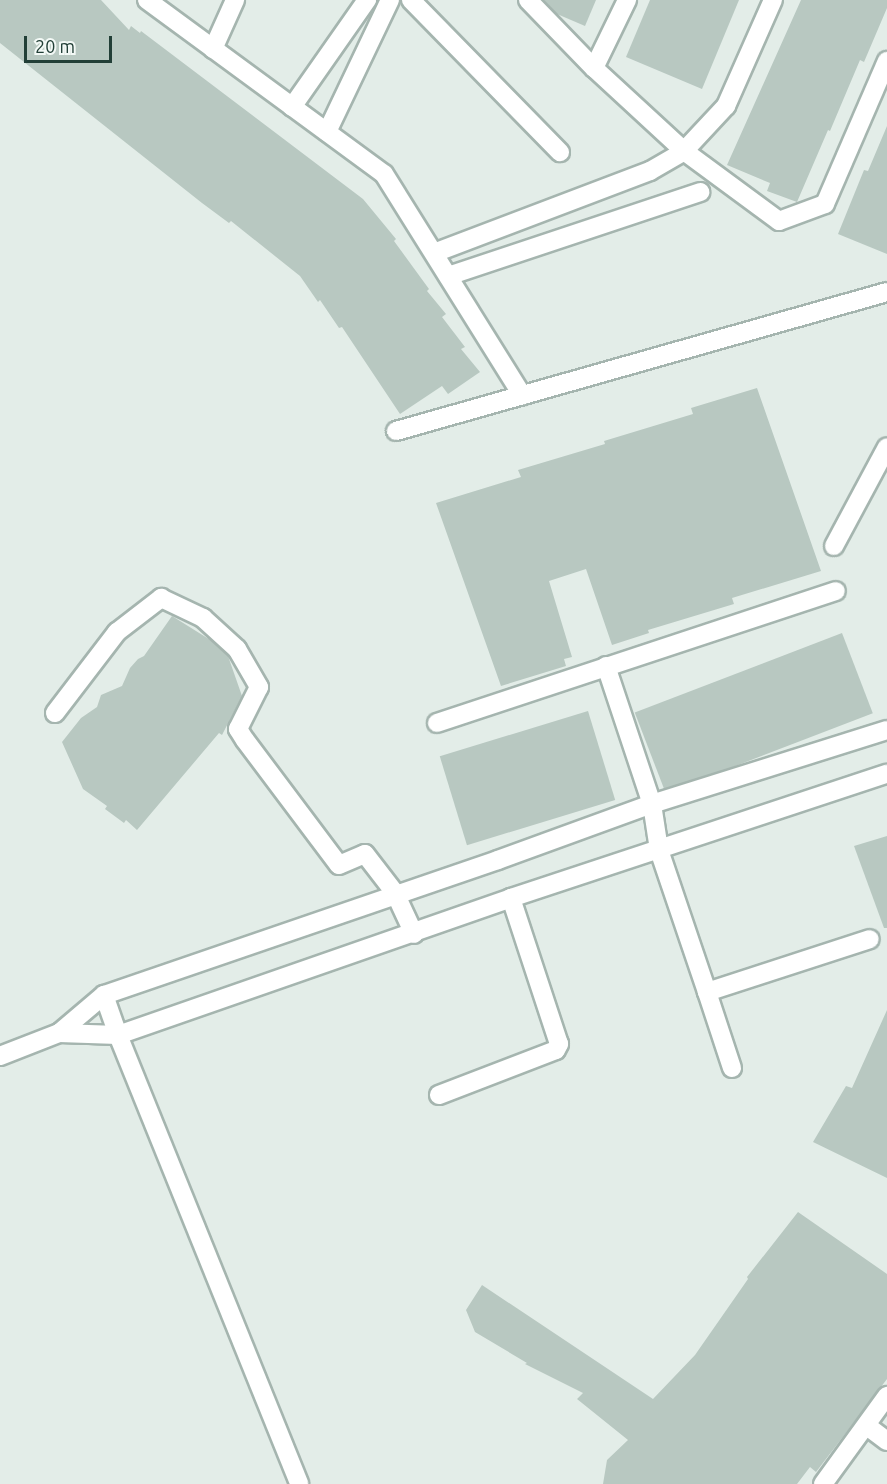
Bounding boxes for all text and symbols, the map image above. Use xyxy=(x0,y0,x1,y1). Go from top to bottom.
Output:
scale bar xyxy=(27,24,116,62)
text: 20 m xyxy=(35,36,75,56)

